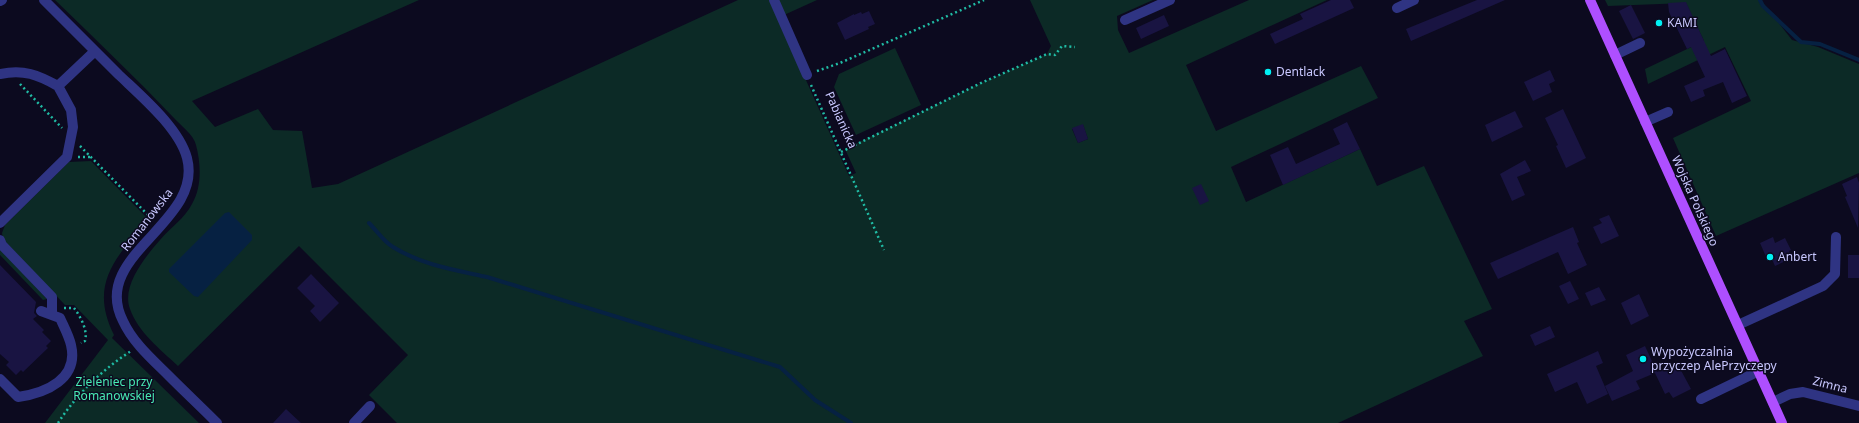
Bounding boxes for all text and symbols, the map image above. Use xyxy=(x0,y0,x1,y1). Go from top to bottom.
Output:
place label: KAMI xyxy=(1667,14,1697,31)
marker: KAMI xyxy=(1654,18,1664,28)
place label: Dentlack xyxy=(1276,63,1326,80)
marker: Dentlack xyxy=(1263,67,1273,77)
street label: Pabianicka xyxy=(821,89,862,151)
street label: Wojska Polskiego xyxy=(1668,153,1723,249)
street label: Romanowska xyxy=(117,185,177,255)
place label: Anbert xyxy=(1778,248,1817,265)
marker: Anbert xyxy=(1765,252,1775,262)
place label: Wypożyczalnia przyczep AlePrzyczepy xyxy=(1651,343,1778,374)
marker: Wypożyczalnia przyczep AlePrzyczepy xyxy=(1638,354,1648,364)
street label: Zimna xyxy=(1811,372,1849,397)
park label: Zieleniec przy Romanowskiej xyxy=(73,373,155,404)

